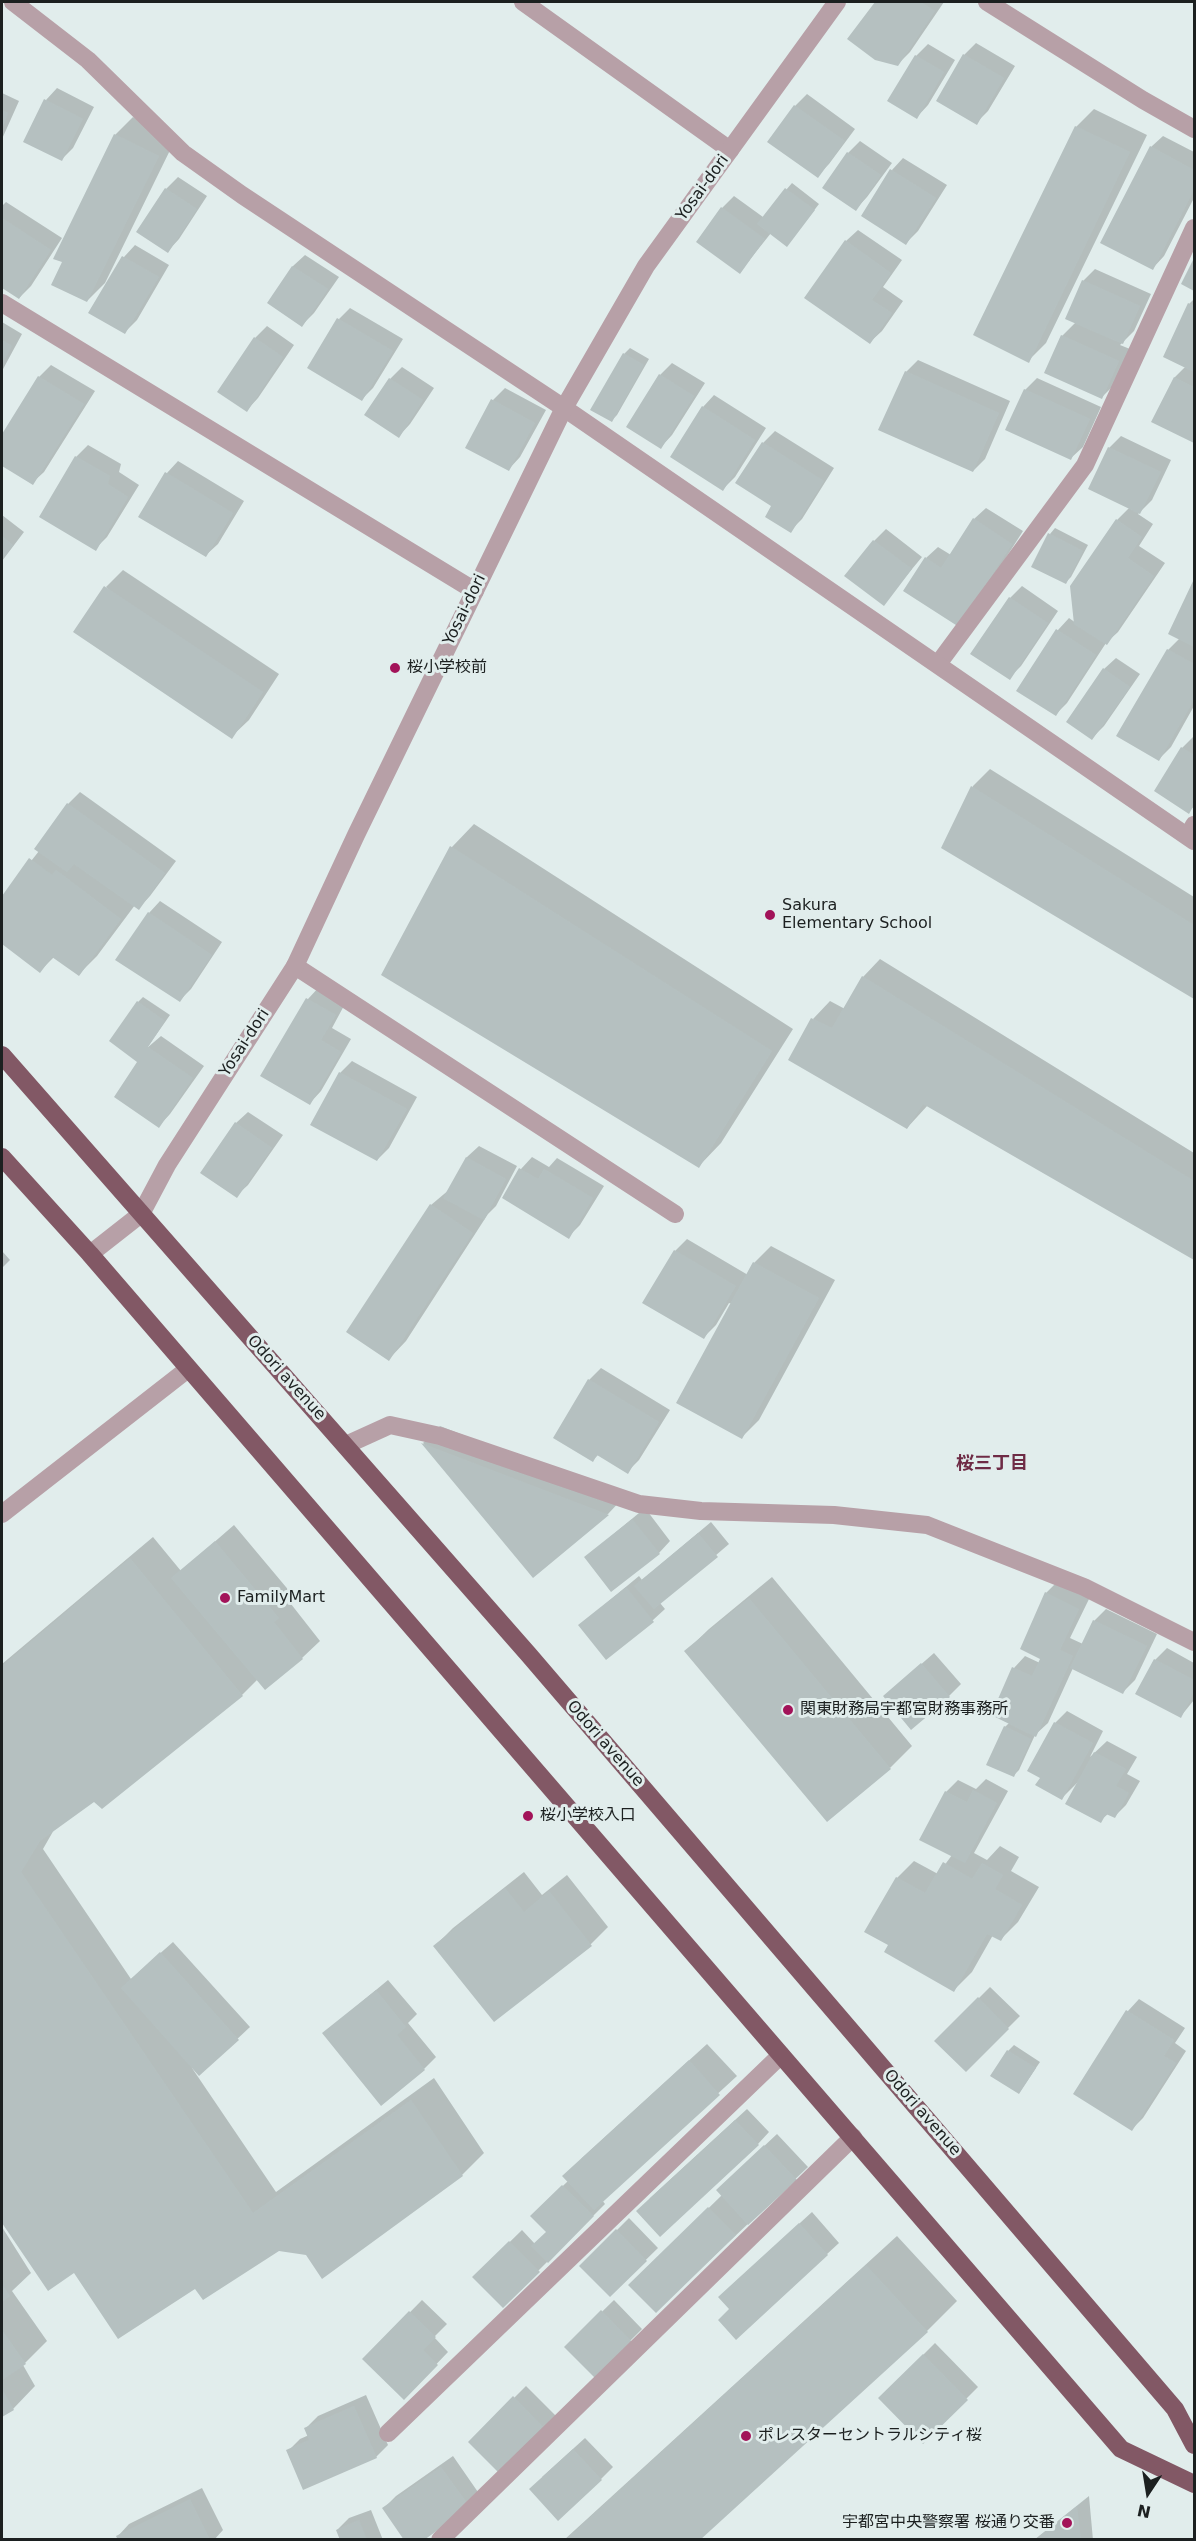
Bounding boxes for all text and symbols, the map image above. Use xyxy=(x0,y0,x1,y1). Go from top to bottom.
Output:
street label: Yosai-dori xyxy=(673,151,733,225)
street label: Yosai-dori xyxy=(440,571,490,649)
place label: 桜小学校前 xyxy=(407,658,487,678)
marker: 桜小学校前 xyxy=(388,661,402,675)
place label: Sakura Elementary School xyxy=(782,896,932,934)
marker: Sakura Elementary School xyxy=(763,908,777,922)
street label: Yosai-dori xyxy=(216,1006,274,1080)
street label: Odori avenue xyxy=(243,1331,329,1425)
district label: 桜三丁目 xyxy=(956,1453,1028,1475)
place label: FamilyMart xyxy=(237,1588,325,1608)
marker: FamilyMart xyxy=(218,1591,232,1605)
street label: Odori avenue xyxy=(562,1697,648,1791)
place label: 関東財務局宇都宮財務事務所 xyxy=(800,1700,1008,1720)
marker: 関東財務局宇都宮財務事務所 xyxy=(781,1703,795,1717)
place label: 桜小学校入口 xyxy=(540,1806,636,1826)
marker: 桜小学校入口 xyxy=(521,1809,535,1823)
street label: Odori avenue xyxy=(879,2066,965,2160)
place label: ポレスターセントラルシティ桜 xyxy=(758,2426,982,2446)
marker: ポレスターセントラルシティ桜 xyxy=(739,2429,753,2443)
north arrow xyxy=(1118,2463,1178,2523)
text: N xyxy=(1136,2500,1153,2522)
place label: 宇都宮中央警察署 桜通り交番 xyxy=(842,2513,1055,2533)
marker: 宇都宮中央警察署 桜通り交番 xyxy=(1060,2516,1074,2530)

